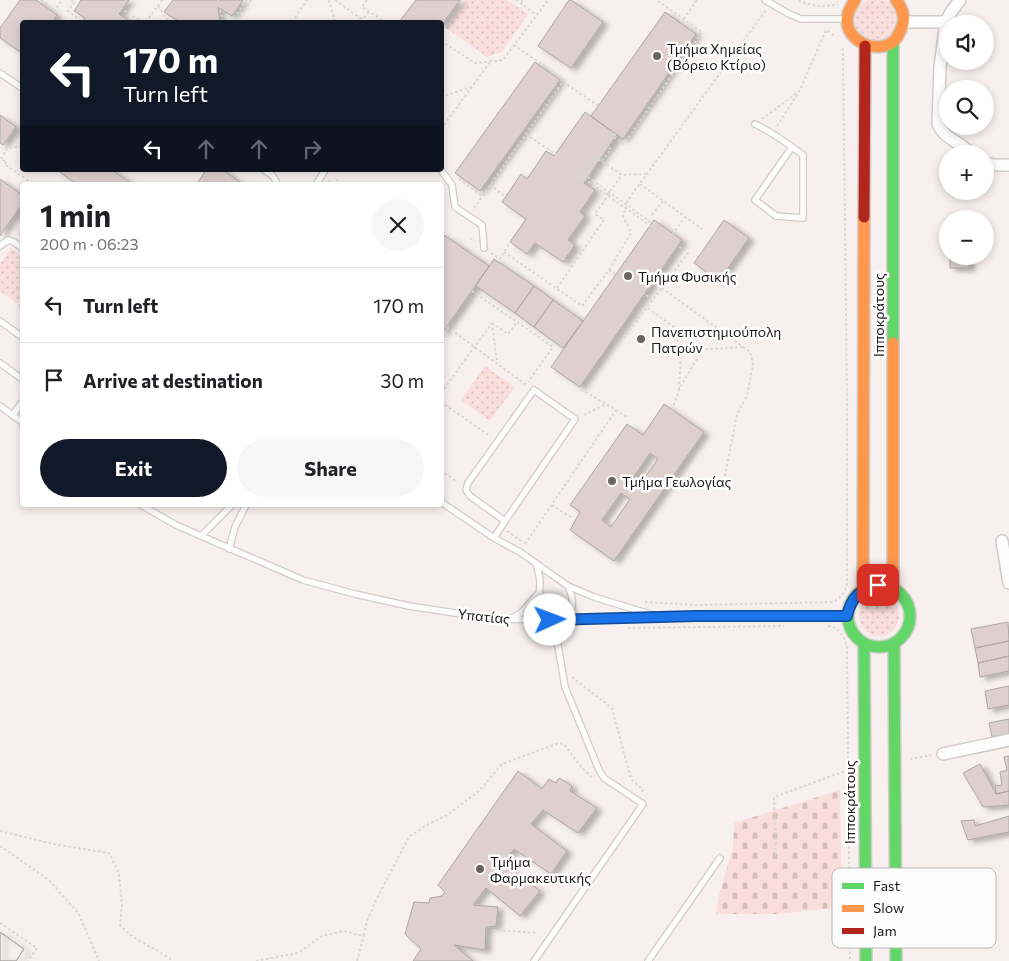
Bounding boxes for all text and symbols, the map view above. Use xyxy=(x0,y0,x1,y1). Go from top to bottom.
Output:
map controls xyxy=(939,15,994,265)
button: sound xyxy=(939,15,994,70)
text: 170 m xyxy=(123,37,218,80)
icon: left xyxy=(40,40,105,105)
place label: Τμήμα Xημείας (Βόρειο Κτίριο) xyxy=(667,40,766,73)
marker: Τμήμα Xημείας (Βόρειο Κτίριο) xyxy=(651,50,663,62)
text: Turn left xyxy=(123,80,208,107)
button: search xyxy=(939,80,994,135)
icon: left xyxy=(139,135,167,163)
icon: ahead xyxy=(192,135,220,163)
icon: ahead xyxy=(245,135,273,163)
icon: right xyxy=(298,135,326,163)
button: + xyxy=(939,145,994,200)
text: 1 min xyxy=(40,196,111,233)
button: close xyxy=(372,199,424,251)
button: − xyxy=(939,210,994,265)
text: 200 m · 06:23 xyxy=(40,234,139,253)
place label: Τμήμα Φυσικής xyxy=(638,268,737,285)
marker: Τμήμα Φυσικής xyxy=(622,270,634,282)
street label: Ιπποκράτους xyxy=(870,273,887,357)
icon: left xyxy=(40,291,68,319)
text: Turn left xyxy=(83,294,158,317)
text: 170 m xyxy=(373,294,424,317)
place label: Πανεπιστημιούπολη Πατρών xyxy=(651,323,781,356)
marker: Πανεπιστημιούπολη Πατρών xyxy=(635,333,647,345)
icon: arrive xyxy=(40,366,68,394)
text: Arrive at destination xyxy=(83,369,263,392)
text: 30 m xyxy=(381,369,424,392)
button: Exit xyxy=(40,439,227,497)
button: Share xyxy=(237,439,424,497)
place label: Τμήμα Γεωλογίας xyxy=(622,473,732,490)
marker: Τμήμα Γεωλογίας xyxy=(606,475,618,487)
pin xyxy=(857,564,899,606)
icon: arrive xyxy=(864,571,892,599)
position arrow xyxy=(523,593,575,645)
street label: Υπατίας xyxy=(457,605,511,627)
street label: Ιπποκράτους xyxy=(841,760,858,844)
place label: Τμήμα Φαρμακευτικής xyxy=(490,853,591,886)
marker: Τμήμα Φαρμακευτικής xyxy=(474,863,486,875)
legend xyxy=(832,868,996,948)
text: Fast xyxy=(873,877,900,894)
text: Slow xyxy=(873,899,904,916)
text: Jam xyxy=(873,922,897,939)

